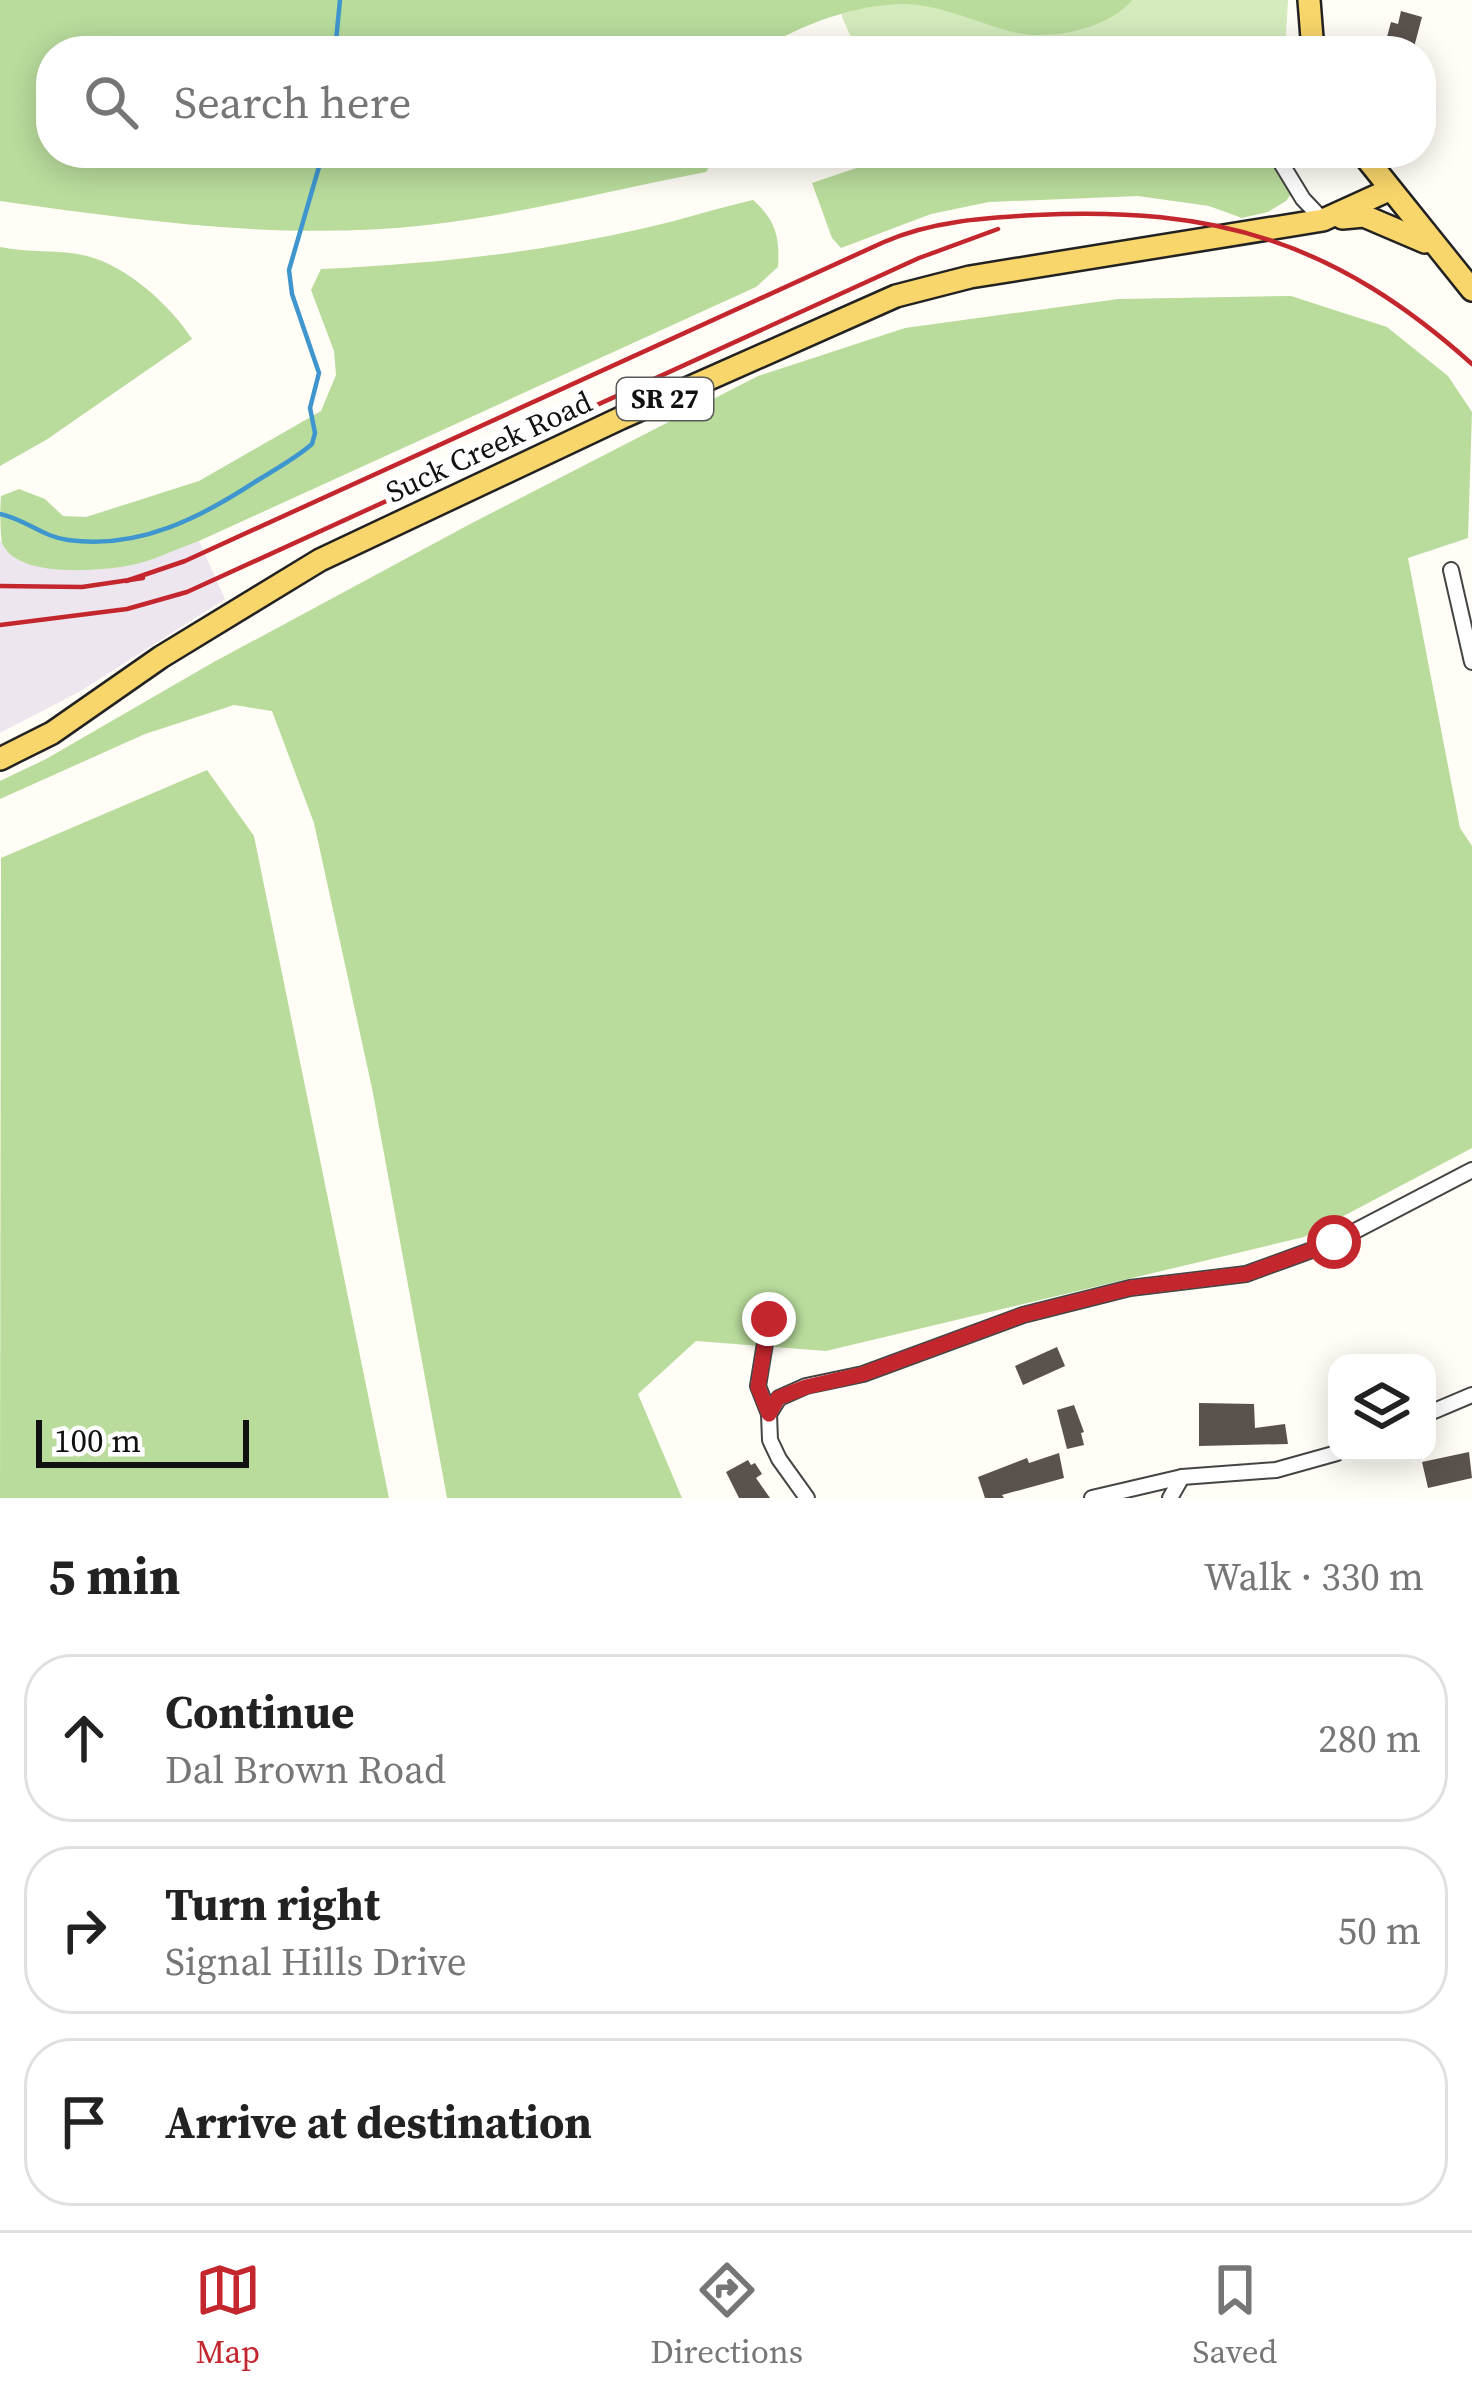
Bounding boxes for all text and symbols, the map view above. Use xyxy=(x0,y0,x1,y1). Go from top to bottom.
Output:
search box xyxy=(36,36,1436,168)
icon: search xyxy=(78,69,144,135)
text: Search here xyxy=(174,71,411,133)
road number: SR 27 xyxy=(617,378,713,420)
street label: Suck Creek Road xyxy=(379,381,598,512)
route start xyxy=(1307,1215,1361,1269)
route end xyxy=(742,1292,796,1346)
map controls xyxy=(1328,1354,1436,1462)
button: layers xyxy=(1328,1354,1436,1462)
scale bar xyxy=(36,1414,249,1467)
text: 100 m xyxy=(54,1418,141,1463)
text: 5 min xyxy=(48,1541,180,1611)
text: Walk · 330 m xyxy=(1204,1550,1424,1603)
text: Continue xyxy=(165,1681,354,1743)
icon: ahead xyxy=(51,1705,117,1771)
text: 280 m xyxy=(1318,1712,1421,1765)
text: Dal Brown Road xyxy=(165,1743,446,1796)
text: Turn right xyxy=(165,1873,380,1935)
icon: right xyxy=(51,1897,117,1963)
text: 50 m xyxy=(1338,1904,1421,1957)
text: Signal Hills Drive xyxy=(165,1935,467,1988)
icon: arrive xyxy=(51,2089,117,2155)
text: Arrive at destination xyxy=(165,2091,592,2153)
tab: Map xyxy=(195,2257,261,2374)
tab: Directions xyxy=(650,2257,803,2374)
tab: Saved xyxy=(1193,2257,1277,2374)

